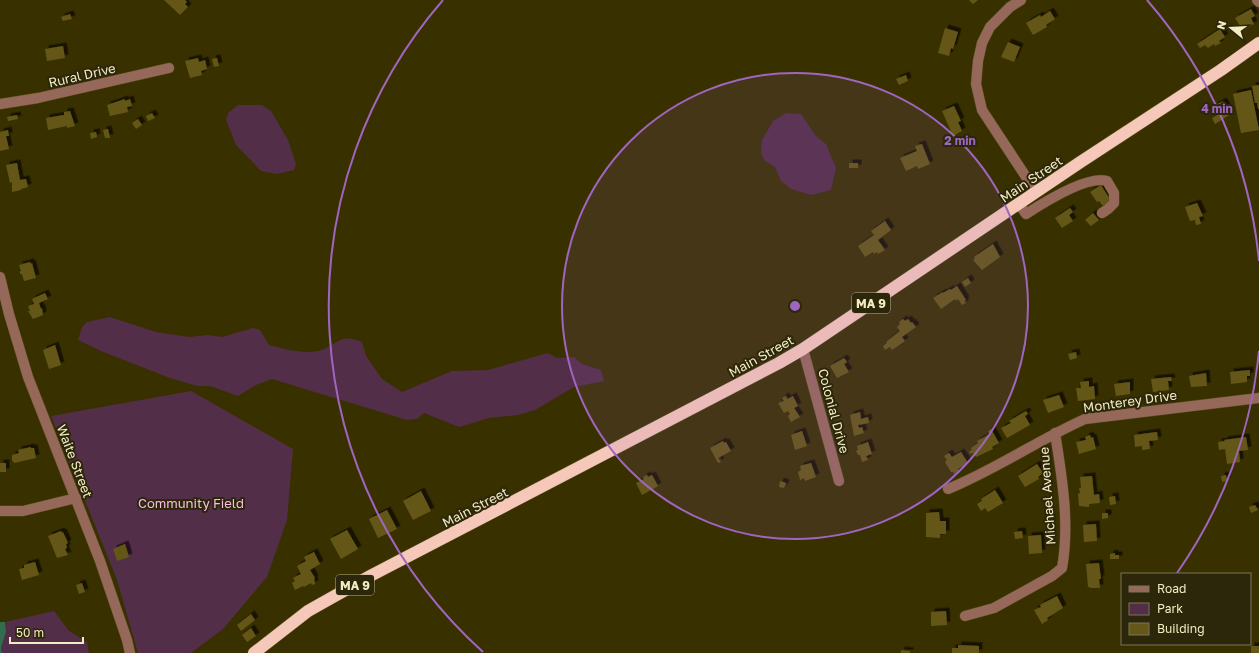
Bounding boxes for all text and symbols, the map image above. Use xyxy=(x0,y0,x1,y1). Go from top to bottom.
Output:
north arrow xyxy=(1211,8,1251,48)
text: N xyxy=(1214,19,1228,31)
street label: Rural Drive xyxy=(47,60,117,90)
text: 4 min xyxy=(1201,101,1233,116)
text: 2 min xyxy=(944,133,976,148)
street label: Main Street xyxy=(997,152,1065,206)
road number: MA 9 xyxy=(852,293,890,313)
centre of rings xyxy=(788,299,802,313)
street label: Main Street xyxy=(726,332,796,380)
street label: Colonial Drive xyxy=(815,367,853,455)
street label: Monterey Drive xyxy=(1082,386,1178,416)
street label: Waite Street xyxy=(54,422,96,500)
street label: Michael Avenue xyxy=(1036,447,1058,545)
street label: Main Street xyxy=(439,484,511,530)
park label: Community Field xyxy=(138,495,244,511)
legend xyxy=(1121,573,1251,645)
road number: MA 9 xyxy=(336,575,374,595)
text: Road xyxy=(1157,581,1186,596)
text: Park xyxy=(1157,601,1183,616)
scale bar xyxy=(10,619,83,645)
text: Building xyxy=(1157,621,1205,636)
text: 50 m xyxy=(16,625,44,640)

